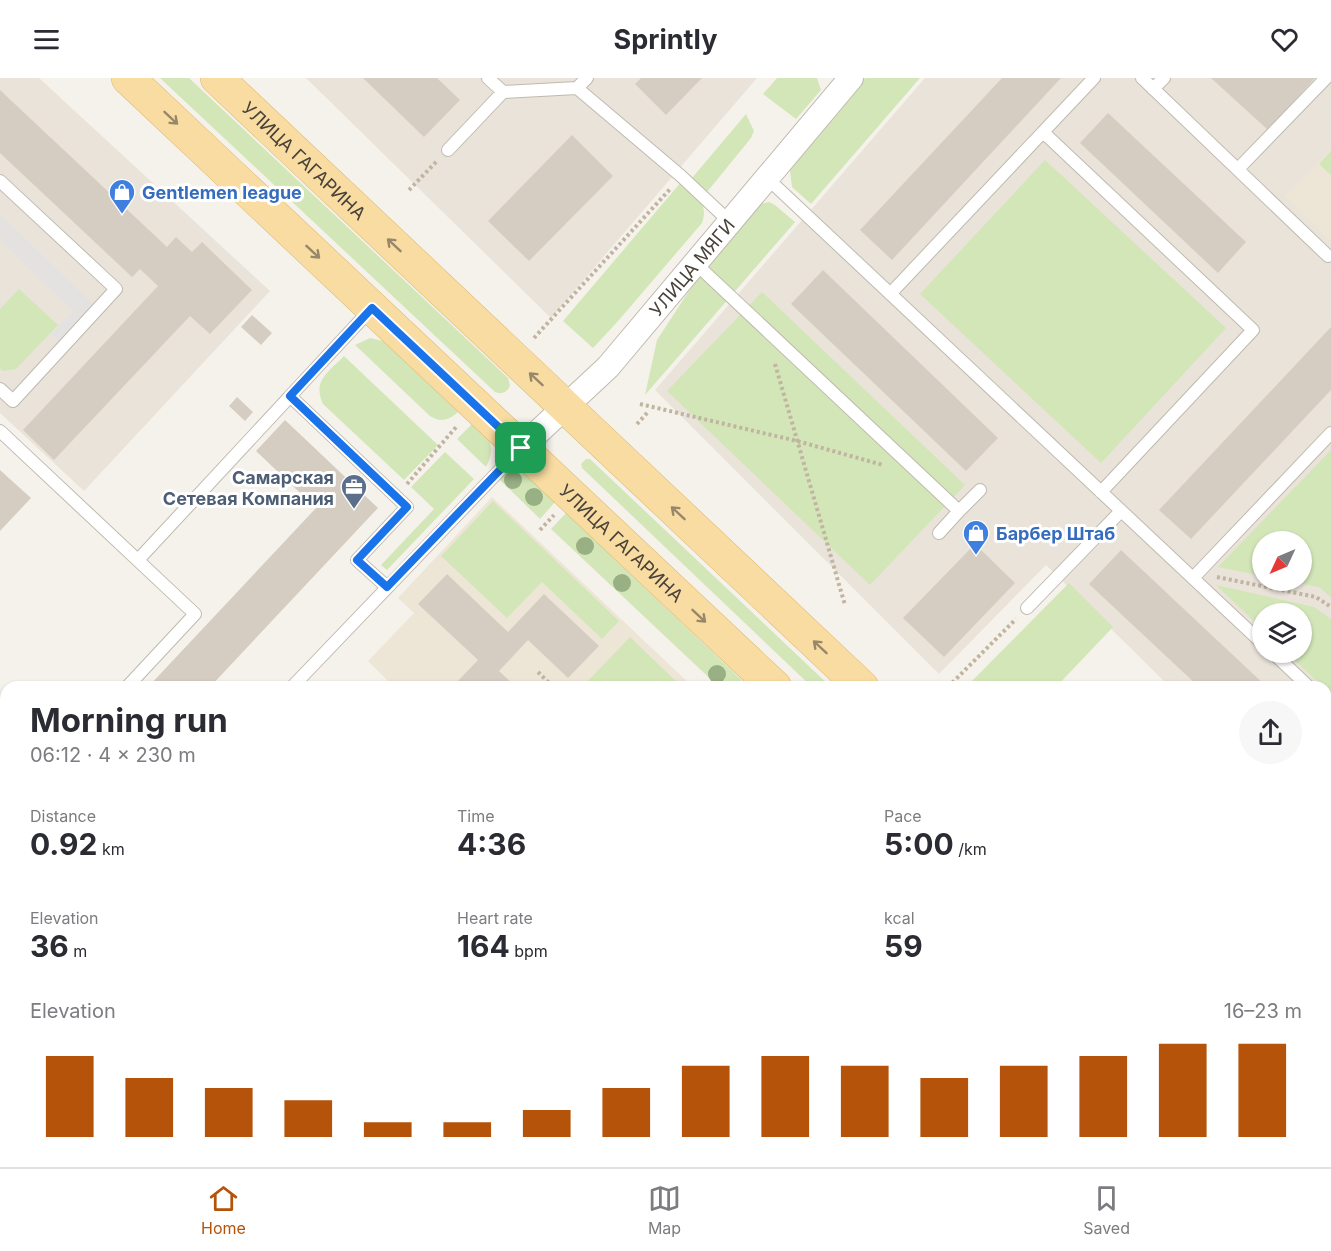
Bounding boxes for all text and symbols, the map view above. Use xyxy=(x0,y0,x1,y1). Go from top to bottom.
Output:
icon: menu xyxy=(30,23,63,56)
text: Sprintly xyxy=(614,23,717,56)
icon: heart xyxy=(1268,23,1301,56)
street label: УЛИЦА ГАГАРИНА xyxy=(238,97,370,224)
one-way arrow xyxy=(163,111,178,125)
shop icon: Gentlemen league xyxy=(107,177,137,215)
place label: Gentlemen league xyxy=(142,182,302,203)
street label: УЛИЦА МЯГИ xyxy=(645,214,739,320)
one-way arrow xyxy=(387,238,402,253)
one-way arrow xyxy=(305,245,320,259)
one-way arrow xyxy=(529,372,544,386)
pin xyxy=(495,422,546,473)
icon: arrive xyxy=(504,431,537,464)
place label: Самарская Сетевая Компания xyxy=(163,467,334,509)
office icon: Самарская Сетевая Компания xyxy=(339,472,369,510)
street label: УЛИЦА ГАГАРИНА xyxy=(555,479,688,606)
one-way arrow xyxy=(670,506,685,520)
shop icon: Барбер Штаб xyxy=(961,518,991,556)
place label: Барбер Штаб xyxy=(996,523,1115,544)
north arrow xyxy=(1252,531,1312,591)
map controls xyxy=(1252,531,1312,663)
button: layers xyxy=(1252,603,1312,663)
one-way arrow xyxy=(692,609,707,623)
one-way arrow xyxy=(812,640,827,654)
text: Morning run xyxy=(30,700,228,740)
button: share xyxy=(1239,701,1302,764)
text: 06:12 · 4 × 230 m xyxy=(30,743,196,767)
text: Distance xyxy=(30,806,96,826)
text: Time xyxy=(457,806,495,826)
text: Pace xyxy=(884,806,922,826)
text: 0.92 xyxy=(30,826,97,862)
text: 4:36 xyxy=(457,826,526,862)
text: 5:00 xyxy=(884,826,954,862)
text: km xyxy=(97,839,125,859)
text: /km xyxy=(954,839,987,859)
text: Elevation xyxy=(30,908,99,928)
text: Heart rate xyxy=(457,908,533,928)
text: kcal xyxy=(884,908,915,928)
text: 36 xyxy=(30,928,69,964)
text: 164 xyxy=(457,928,510,964)
text: 59 xyxy=(884,928,923,964)
text: m xyxy=(69,941,87,961)
text: bpm xyxy=(510,941,548,961)
text: Elevation xyxy=(30,999,116,1023)
text: 16–23 m xyxy=(1224,999,1302,1023)
tab: Home xyxy=(201,1182,246,1238)
tab: Map xyxy=(648,1182,681,1238)
tab: Saved xyxy=(1083,1182,1130,1238)

